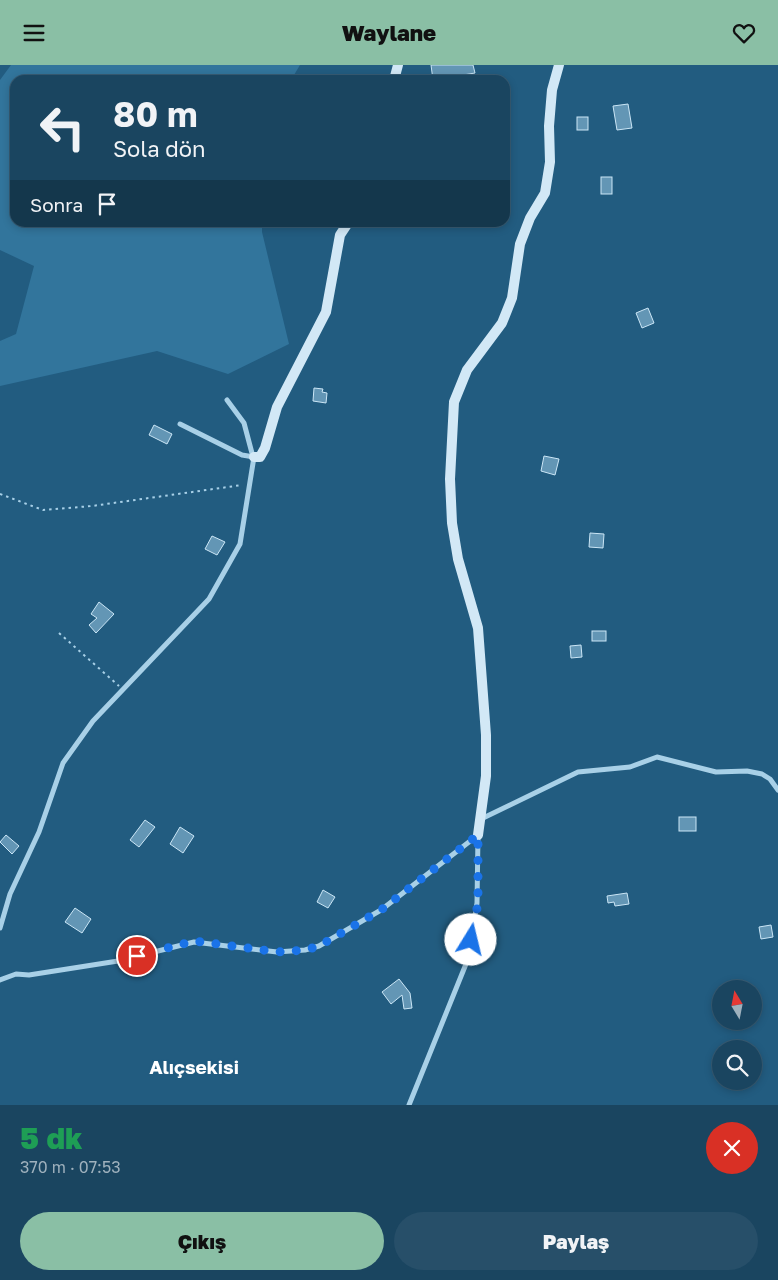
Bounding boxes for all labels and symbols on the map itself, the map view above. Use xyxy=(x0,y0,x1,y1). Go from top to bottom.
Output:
position arrow xyxy=(444,913,496,965)
pin xyxy=(116,935,158,977)
north arrow xyxy=(712,980,762,1030)
district label: Alıçsekisi xyxy=(149,1055,239,1078)

